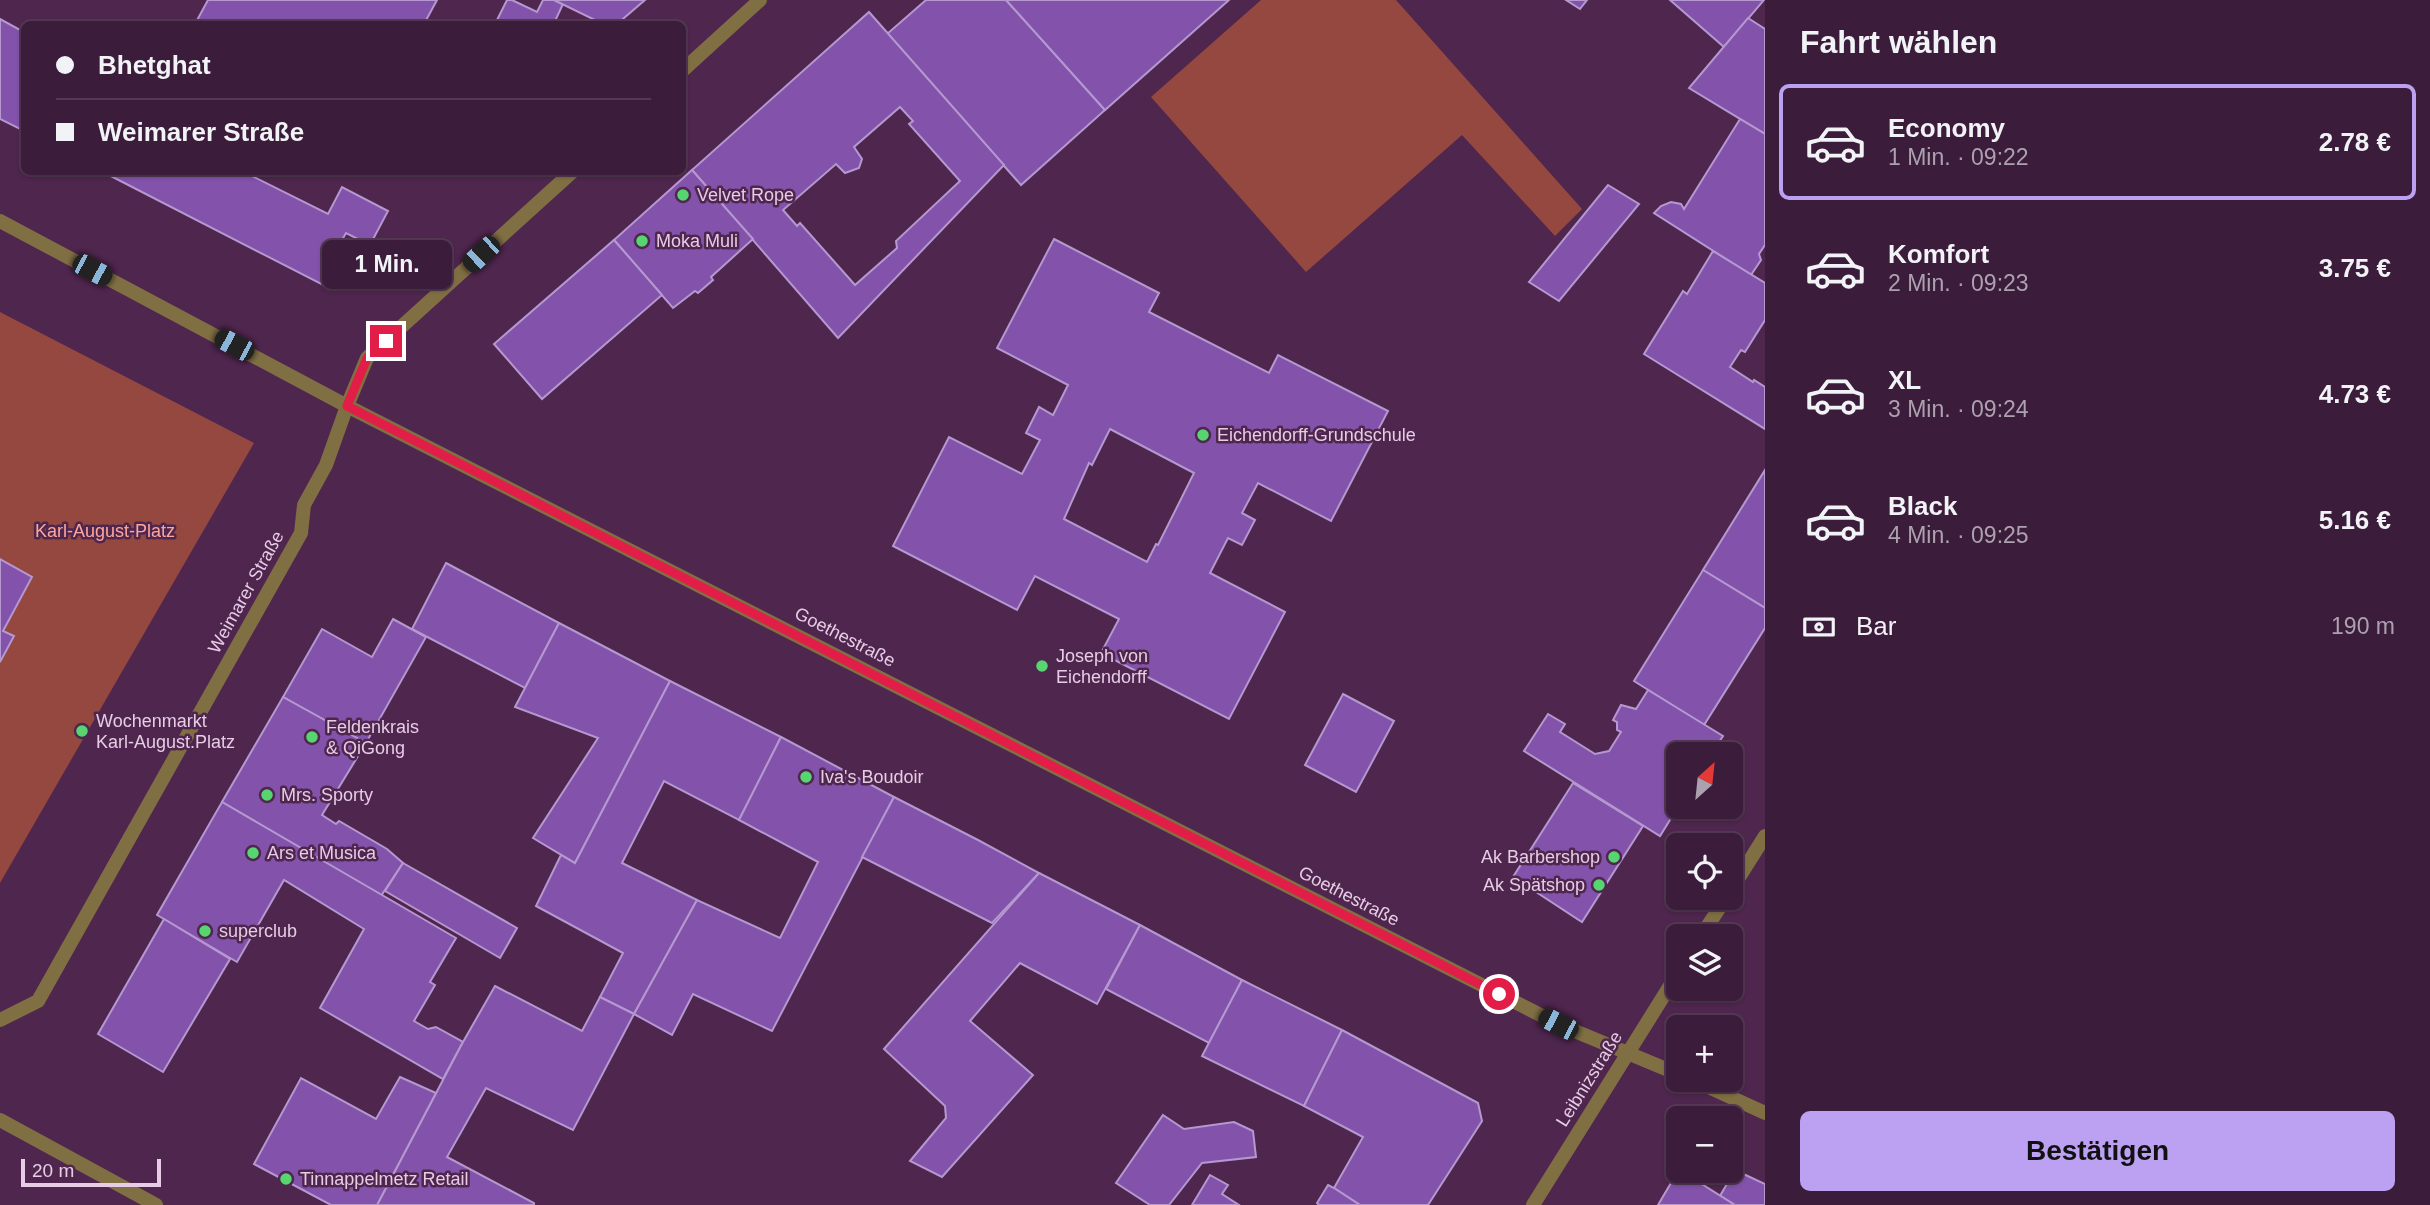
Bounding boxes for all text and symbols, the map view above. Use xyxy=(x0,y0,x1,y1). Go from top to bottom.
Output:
text: Fahrt wählen xyxy=(1800,24,1997,60)
text: Bhetghat xyxy=(98,50,211,80)
icon: car xyxy=(1804,111,1867,174)
text: Economy xyxy=(1888,113,2005,143)
text: Weimarer Straße xyxy=(98,117,304,147)
text: 2.78 € xyxy=(2319,127,2391,157)
text: 1 Min. · 09:22 xyxy=(1888,144,2029,170)
place label: Velvet Rope xyxy=(697,185,794,205)
marker: Velvet Rope xyxy=(675,187,691,203)
place label: Moka Muli xyxy=(656,231,738,251)
car xyxy=(459,232,504,276)
marker: Moka Muli xyxy=(634,233,650,249)
icon: car xyxy=(1804,237,1867,300)
text: Komfort xyxy=(1888,239,1989,269)
callout: 1 Min. xyxy=(321,240,451,288)
car xyxy=(69,251,116,289)
text: 1 Min. xyxy=(354,251,420,277)
text: 3.75 € xyxy=(2319,253,2391,283)
text: 2 Min. · 09:23 xyxy=(1888,270,2029,296)
route end xyxy=(370,325,402,357)
car xyxy=(211,326,258,364)
icon: car xyxy=(1804,363,1867,426)
text: XL xyxy=(1888,365,1921,395)
text: 4.73 € xyxy=(2319,379,2391,409)
text: 3 Min. · 09:24 xyxy=(1888,396,2029,422)
place label: Eichendorff-Grundschule xyxy=(1217,425,1416,445)
marker: Eichendorff-Grundschule xyxy=(1195,427,1211,443)
icon: car xyxy=(1804,489,1867,552)
text: Black xyxy=(1888,491,1957,521)
text: 5.16 € xyxy=(2319,505,2391,535)
park label: Karl-August-Platz xyxy=(35,521,175,541)
text: 4 Min. · 09:25 xyxy=(1888,522,2029,548)
street label: Weimarer Straße xyxy=(204,527,288,657)
street label: Goethestraße xyxy=(791,603,899,671)
icon: cash xyxy=(1800,608,1838,646)
text: Bar xyxy=(1856,611,1896,641)
text: 190 m xyxy=(2331,613,2395,639)
place label: Joseph von Eichendorff xyxy=(1056,646,1148,687)
marker: Joseph von Eichendorff xyxy=(1034,658,1050,674)
place label: Wochenmarkt Karl-August.Platz xyxy=(96,711,235,752)
place label: Feldenkrais & QiGong xyxy=(326,717,419,758)
marker: Wochenmarkt Karl-August.Platz xyxy=(74,723,90,739)
marker: Feldenkrais & QiGong xyxy=(304,729,320,745)
north arrow xyxy=(1666,742,1743,819)
map controls xyxy=(1666,742,1743,1183)
place label: Iva's Boudoir xyxy=(820,767,924,787)
marker: Iva's Boudoir xyxy=(798,769,814,785)
place label: Mrs. Sporty xyxy=(281,785,373,805)
marker: Mrs. Sporty xyxy=(259,787,275,803)
button: locate xyxy=(1666,833,1743,910)
place label: Ars et Musica xyxy=(267,843,377,863)
marker: Ars et Musica xyxy=(245,845,261,861)
place label: Ak Barbershop xyxy=(1481,847,1600,867)
marker: Ak Barbershop xyxy=(1606,849,1622,865)
street label: Goethestraße xyxy=(1295,862,1403,930)
place label: Ak Spätshop xyxy=(1483,875,1585,895)
marker: Ak Spätshop xyxy=(1591,877,1607,893)
place label: superclub xyxy=(219,921,297,941)
marker: superclub xyxy=(197,923,213,939)
button: layers xyxy=(1666,924,1743,1001)
route start xyxy=(1483,978,1515,1010)
car xyxy=(1535,1005,1582,1043)
button: + xyxy=(1666,1015,1743,1092)
street label: Leibnizstraße xyxy=(1552,1028,1626,1130)
button: − xyxy=(1666,1106,1743,1183)
button: Bestätigen xyxy=(1800,1111,2395,1191)
scale bar xyxy=(21,1156,161,1188)
text: 20 m xyxy=(32,1160,74,1181)
place label: Tinnappelmetz Retail xyxy=(300,1169,468,1189)
marker: Tinnappelmetz Retail xyxy=(278,1171,294,1187)

